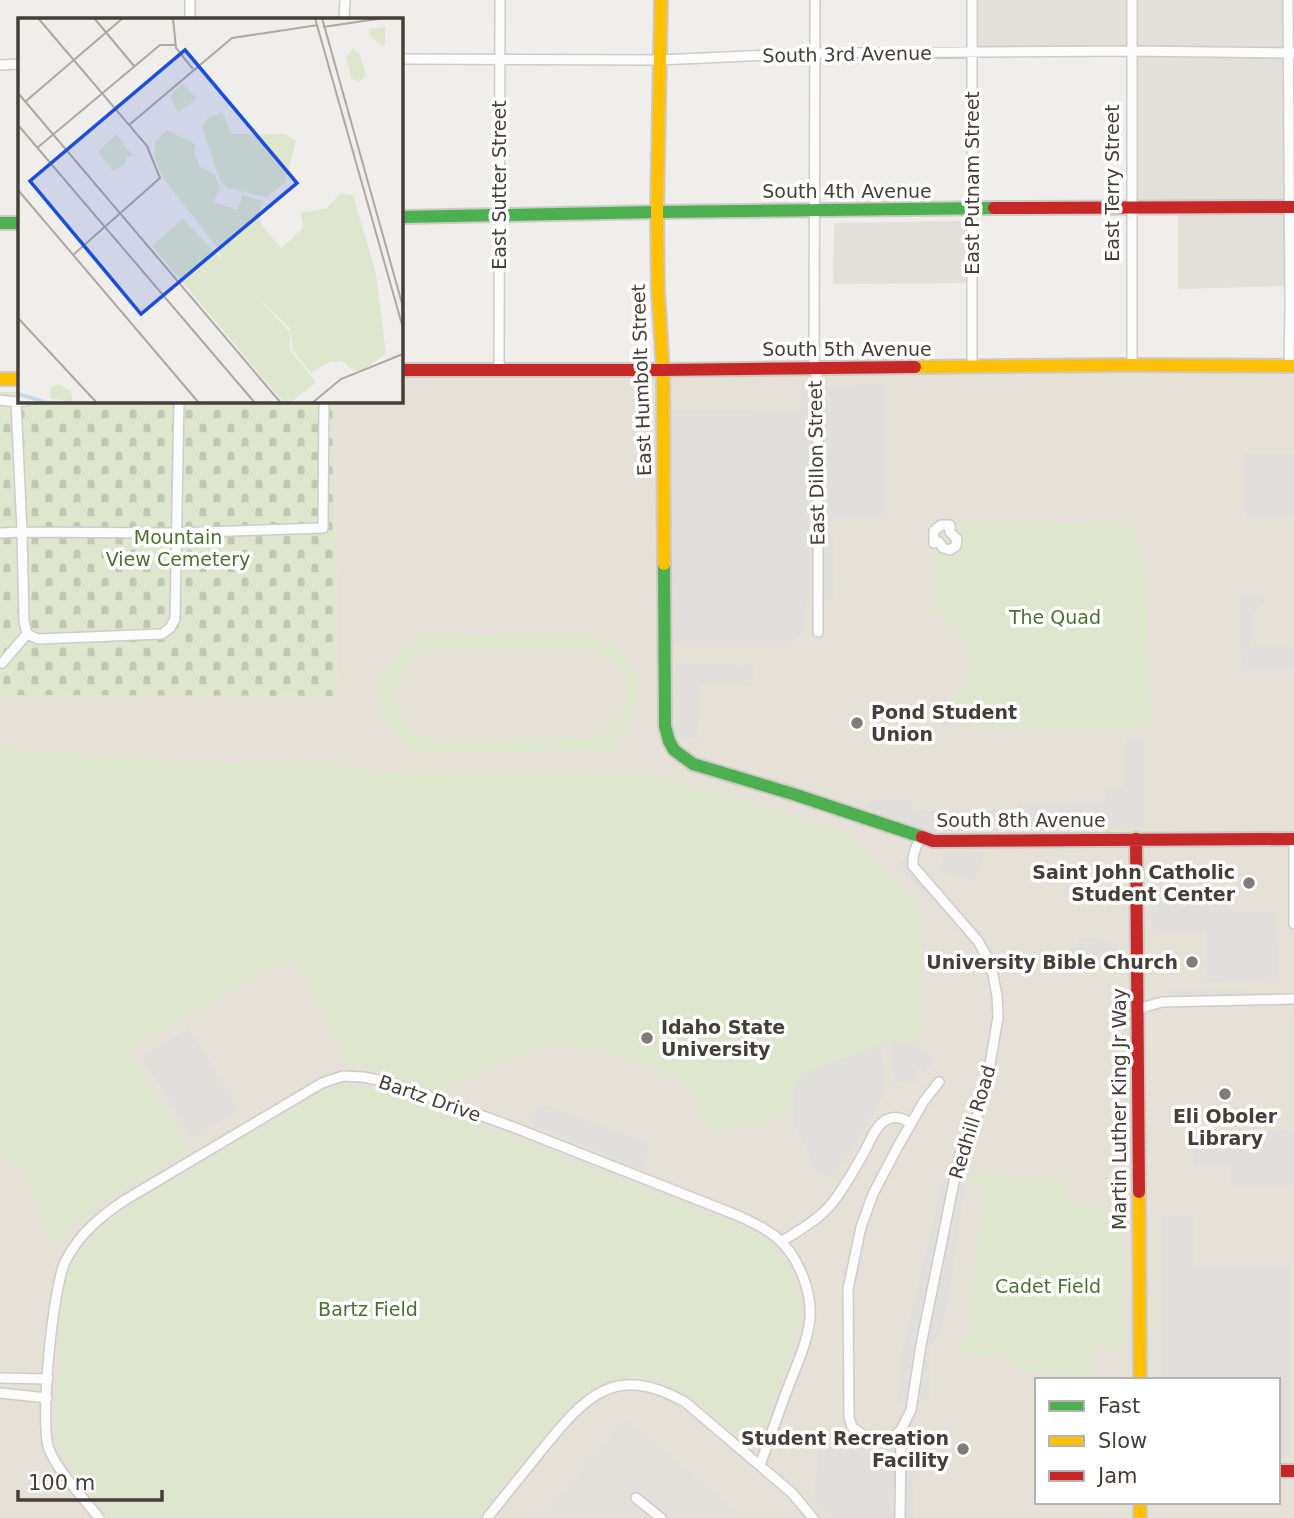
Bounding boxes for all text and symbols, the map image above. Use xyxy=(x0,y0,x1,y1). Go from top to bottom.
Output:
inset map xyxy=(18,18,402,402)
street label: South 3rd Avenue xyxy=(762,42,932,66)
street label: East Putnam Street xyxy=(961,91,983,275)
street label: East Sutter Street xyxy=(488,100,510,270)
street label: East Terry Street xyxy=(1101,104,1123,262)
street label: South 4th Avenue xyxy=(762,180,932,202)
street label: East Humbolt Street xyxy=(627,284,655,476)
street label: South 5th Avenue xyxy=(762,338,932,360)
street label: East Dillon Street xyxy=(804,380,828,546)
park label: Mountain View Cemetery xyxy=(106,526,250,570)
park label: The Quad xyxy=(1008,606,1101,628)
place label: Pond Student Union xyxy=(871,701,1017,745)
marker: Pond Student Union xyxy=(849,715,865,731)
street label: South 8th Avenue xyxy=(936,809,1106,831)
place label: Saint John Catholic Student Center xyxy=(1032,861,1236,905)
marker: Saint John Catholic Student Center xyxy=(1241,875,1257,891)
place label: University Bible Church xyxy=(926,951,1178,973)
marker: University Bible Church xyxy=(1184,954,1200,970)
street label: Martin Luther King Jr Way xyxy=(1108,988,1130,1230)
place label: Idaho State University xyxy=(661,1016,785,1060)
marker: Idaho State University xyxy=(639,1030,655,1046)
street label: Redhill Road xyxy=(944,1063,1000,1181)
street label: Bartz Drive xyxy=(376,1070,484,1126)
marker: Eli Oboler Library xyxy=(1217,1086,1233,1102)
place label: Eli Oboler Library xyxy=(1173,1105,1278,1149)
park label: Cadet Field xyxy=(995,1275,1101,1297)
park label: Bartz Field xyxy=(318,1298,418,1320)
legend xyxy=(1035,1378,1280,1504)
text: Fast xyxy=(1098,1394,1140,1418)
place label: Student Recreation Facility xyxy=(741,1427,950,1471)
text: Slow xyxy=(1098,1429,1147,1453)
marker: Student Recreation Facility xyxy=(955,1441,971,1457)
scale bar xyxy=(18,1458,161,1502)
text: Jam xyxy=(1096,1464,1138,1488)
text: 100 m xyxy=(28,1471,95,1495)

